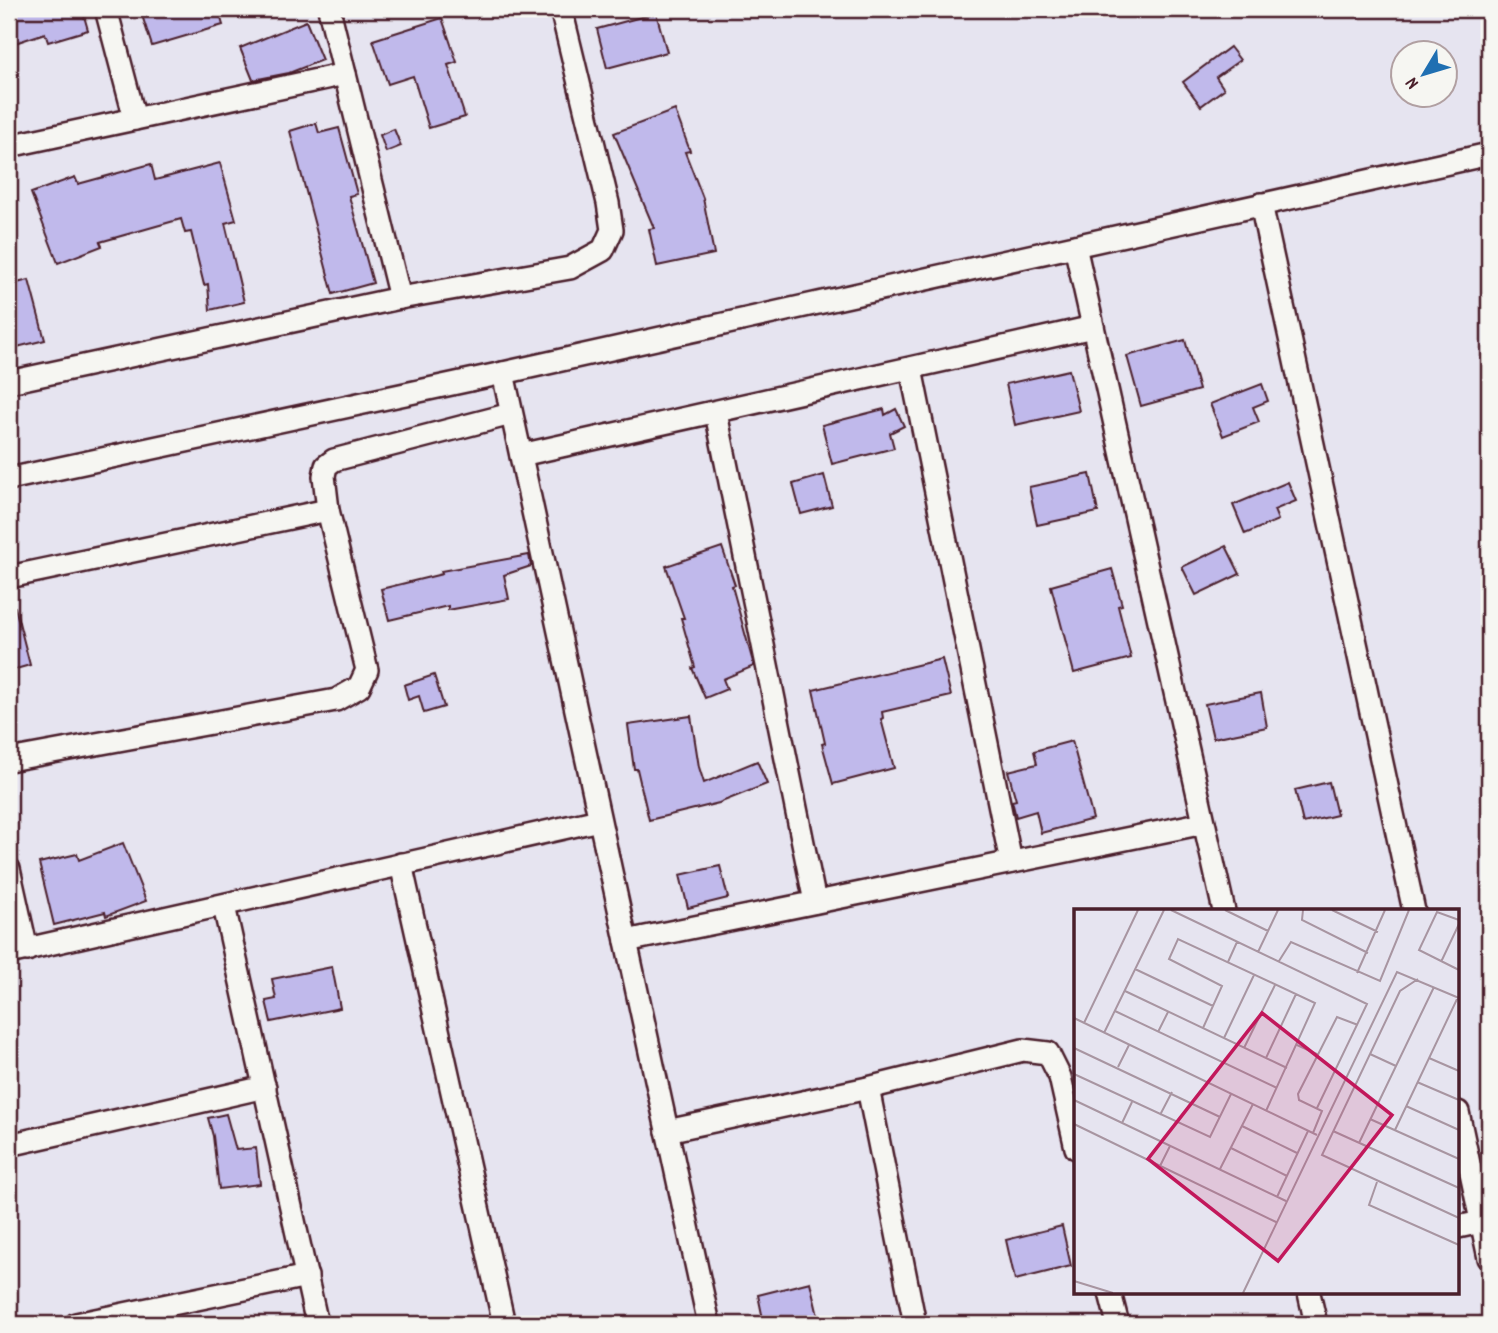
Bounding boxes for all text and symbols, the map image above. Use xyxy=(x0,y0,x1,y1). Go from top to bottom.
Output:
north arrow xyxy=(1390,38,1460,108)
text: N xyxy=(1400,70,1427,94)
inset map xyxy=(1074,909,1460,1294)

